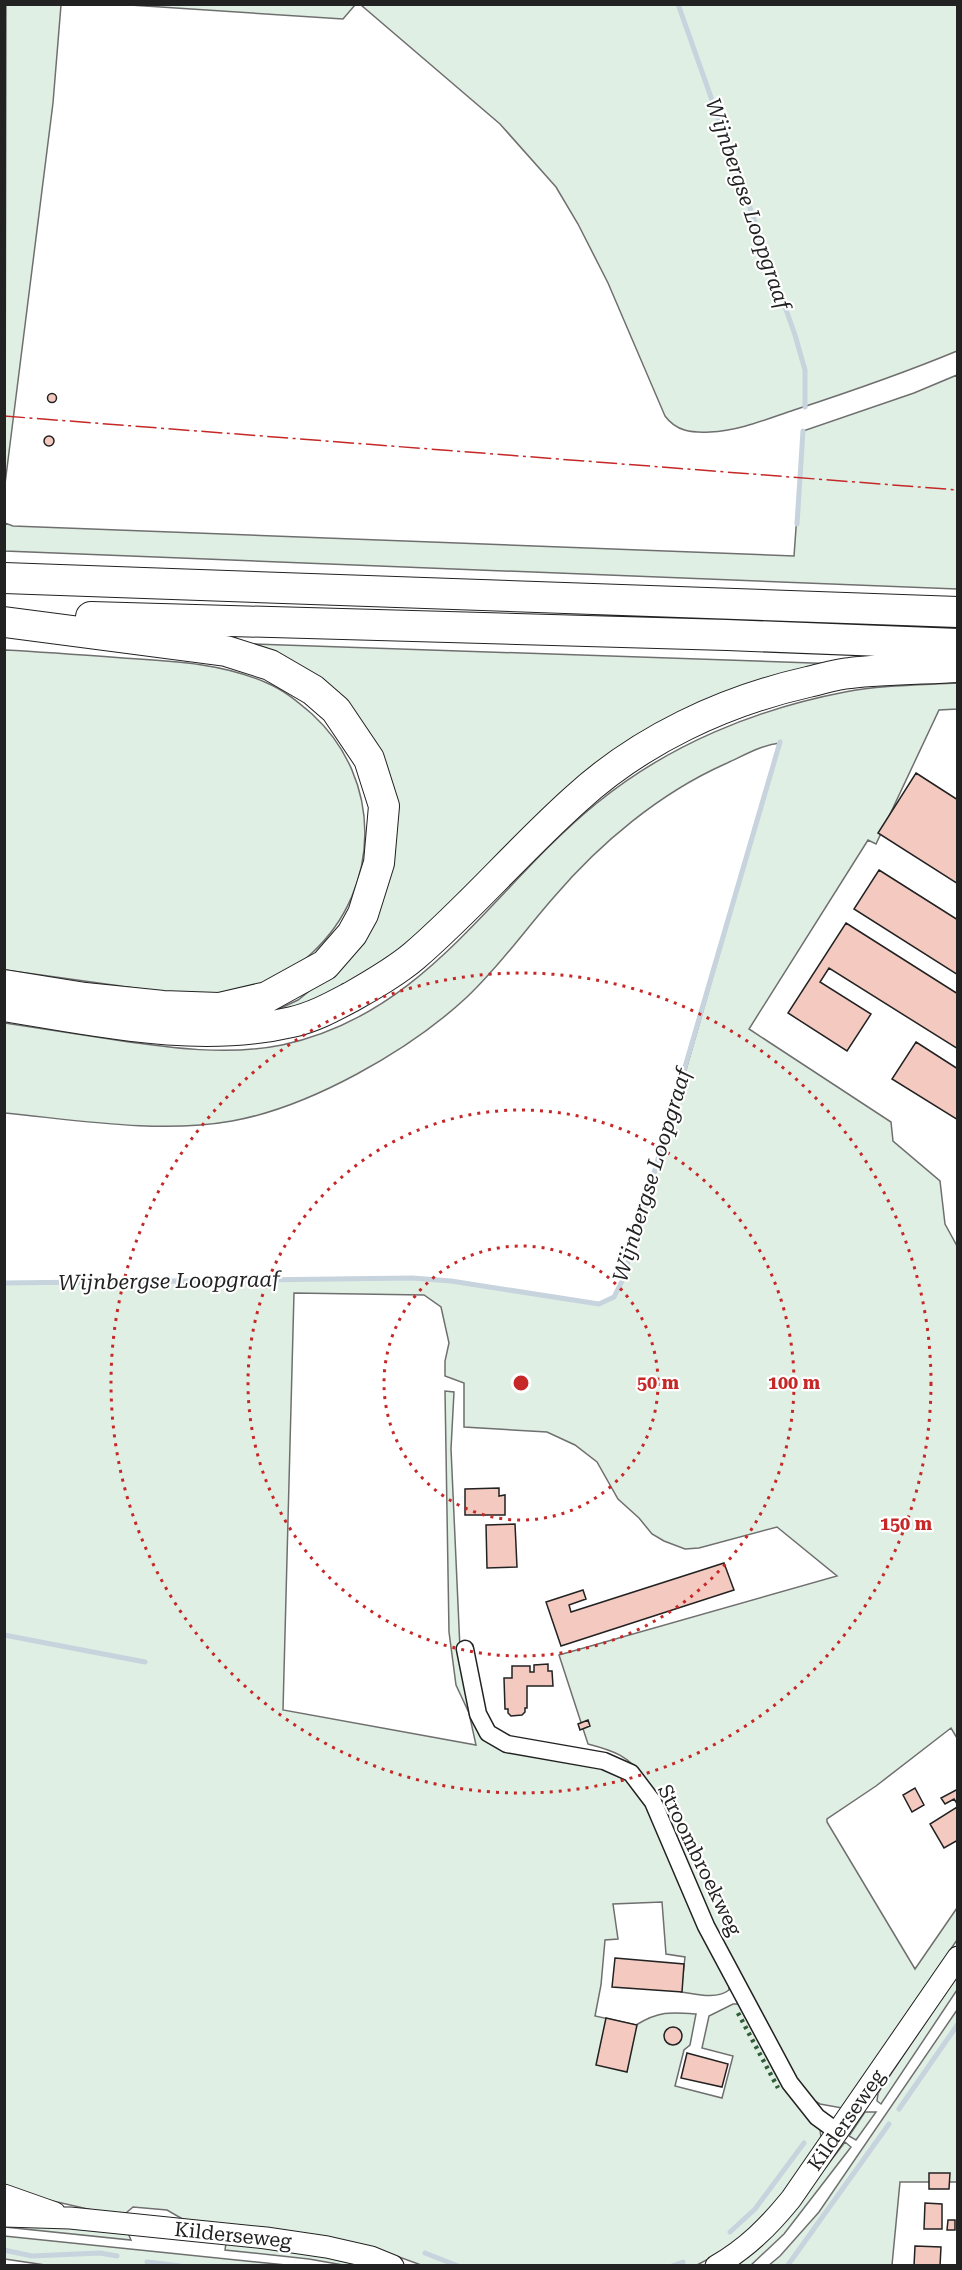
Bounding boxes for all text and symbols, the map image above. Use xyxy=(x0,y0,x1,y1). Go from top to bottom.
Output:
water label: Wijnbergse Loopgraaf xyxy=(701,95,796,315)
water label: Wijnbergse Loopgraaf xyxy=(608,1063,697,1285)
water label: Wijnbergse Loopgraaf xyxy=(58,1267,282,1295)
text: 50 m xyxy=(637,1372,680,1393)
text: 100 m xyxy=(768,1372,821,1393)
centre of rings xyxy=(511,1373,531,1393)
text: 150 m xyxy=(880,1513,933,1534)
street label: Stroombroekweg xyxy=(653,1781,747,1940)
street label: Kilderseweg xyxy=(802,2064,890,2175)
street label: Kilderseweg xyxy=(173,2217,293,2253)

